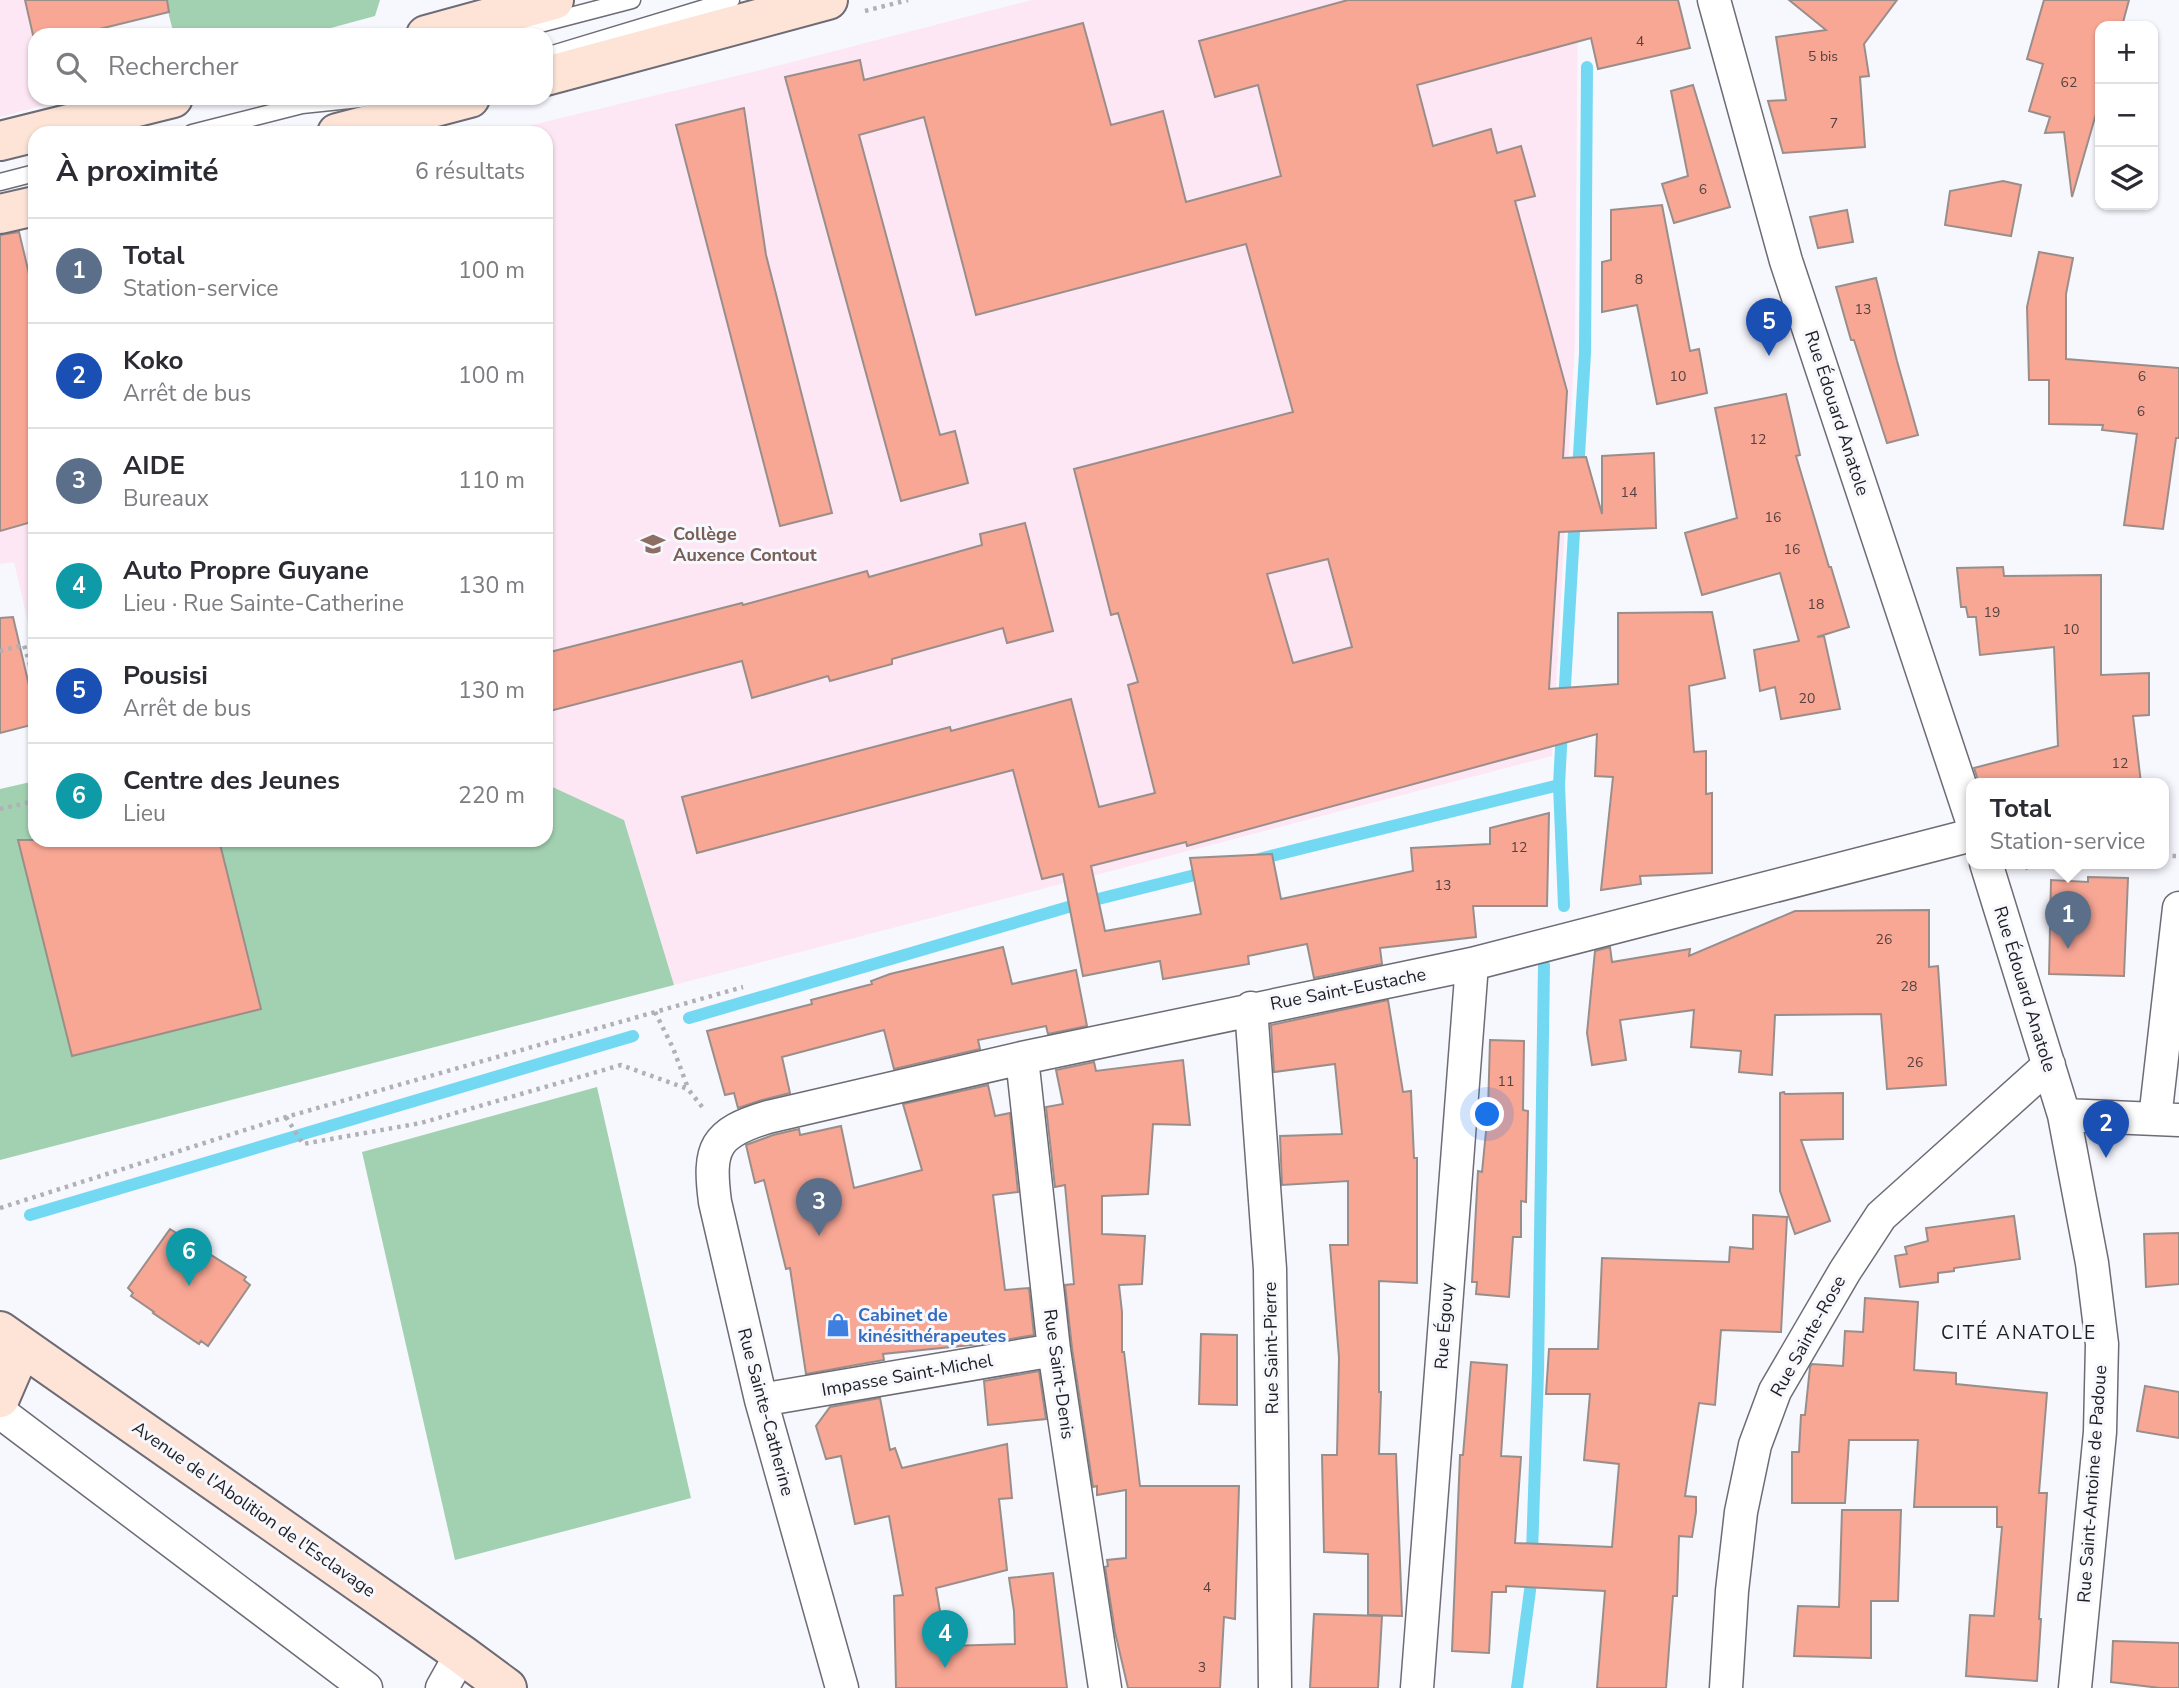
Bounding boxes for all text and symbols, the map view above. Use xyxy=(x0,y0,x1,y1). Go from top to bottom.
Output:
map controls xyxy=(2095,21,2158,210)
button: + xyxy=(2095,21,2158,84)
search box xyxy=(28,28,553,105)
house number: 4 xyxy=(1636,32,1644,51)
house number: 5 bis xyxy=(1808,47,1838,66)
icon: search xyxy=(52,48,90,86)
text: Rechercher xyxy=(108,49,239,84)
house number: 62 xyxy=(2061,73,2077,92)
button: − xyxy=(2095,84,2158,147)
house number: 7 xyxy=(1830,114,1838,133)
button: layers xyxy=(2095,147,2158,210)
text: À proximité xyxy=(56,151,218,192)
text: 6 résultats xyxy=(415,156,525,187)
house number: 6 xyxy=(1699,180,1707,199)
text: Total xyxy=(123,238,184,273)
text: 1 xyxy=(72,255,86,286)
text: 100 m xyxy=(458,255,525,286)
house number: 8 xyxy=(1635,270,1643,289)
text: Station-service xyxy=(123,273,278,304)
pin: 5 xyxy=(1746,298,1792,356)
house number: 13 xyxy=(1855,300,1871,319)
street label: Rue Édouard Anatole xyxy=(1799,327,1875,499)
text: Koko xyxy=(123,343,184,378)
text: 2 xyxy=(72,360,86,391)
text: 100 m xyxy=(458,360,525,391)
house number: 10 xyxy=(1670,367,1686,386)
house number: 6 xyxy=(2138,367,2146,386)
text: Arrêt de bus xyxy=(123,378,251,409)
house number: 6 xyxy=(2137,402,2145,421)
house number: 12 xyxy=(1750,430,1766,449)
text: AIDE xyxy=(123,448,185,483)
text: 3 xyxy=(72,465,86,496)
text: 110 m xyxy=(458,465,525,496)
text: Bureaux xyxy=(123,483,209,514)
house number: 14 xyxy=(1621,483,1637,502)
house number: 16 xyxy=(1765,508,1781,527)
place label: Collège Auxence Contout xyxy=(673,522,817,567)
school or university icon: Collège Auxence Contout xyxy=(639,530,667,558)
house number: 16 xyxy=(1784,540,1800,559)
text: Auto Propre Guyane xyxy=(123,553,369,588)
text: 4 xyxy=(72,570,86,601)
text: 130 m xyxy=(458,570,525,601)
text: Lieu · Rue Sainte-Catherine xyxy=(123,588,404,619)
house number: 18 xyxy=(1808,595,1824,614)
house number: 19 xyxy=(1984,603,2000,622)
house number: 10 xyxy=(2063,620,2079,639)
text: Pousisi xyxy=(123,658,208,693)
text: 5 xyxy=(72,675,86,706)
text: 130 m xyxy=(458,675,525,706)
house number: 20 xyxy=(1799,689,1815,708)
text: Arrêt de bus xyxy=(123,693,251,724)
house number: 12 xyxy=(2112,754,2128,773)
text: Centre des Jeunes xyxy=(123,763,340,798)
popup xyxy=(1966,778,2169,869)
text: 6 xyxy=(72,780,86,811)
text: 220 m xyxy=(458,780,525,811)
text: Total xyxy=(1990,791,2051,826)
text: Lieu xyxy=(123,798,166,829)
text: Station-service xyxy=(1990,826,2145,857)
house number: 12 xyxy=(1511,838,1527,857)
house number: 13 xyxy=(1435,876,1451,895)
pin: 1 xyxy=(2045,891,2091,949)
street label: Rue Édouard Anatole xyxy=(1988,903,2062,1075)
house number: 26 xyxy=(1876,930,1892,949)
street label: Rue Saint-Eustache xyxy=(1268,962,1428,1016)
house number: 28 xyxy=(1901,977,1917,996)
house number: 26 xyxy=(1907,1053,1923,1072)
house number: 11 xyxy=(1498,1072,1514,1091)
your location xyxy=(1470,1097,1504,1131)
pin: 2 xyxy=(2083,1100,2129,1158)
pin: 3 xyxy=(796,1178,842,1236)
pin: 6 xyxy=(166,1228,212,1286)
street label: Rue Sainte-Rose xyxy=(1765,1271,1851,1401)
street label: Rue Égouy xyxy=(1429,1281,1459,1370)
street label: Rue Saint-Pierre xyxy=(1258,1282,1284,1414)
place label: Cabinet de kinésithérapeutes xyxy=(858,1303,1006,1348)
street label: Rue Saint-Denis xyxy=(1038,1307,1080,1441)
shop icon: Cabinet de kinésithérapeutes xyxy=(824,1311,852,1339)
district label: CITÉ ANATOLE xyxy=(1941,1320,2097,1346)
street label: Rue Sainte-Catherine xyxy=(732,1325,800,1499)
street label: Impasse Saint-Michel xyxy=(820,1348,995,1402)
street label: Rue Saint-Antoine de Padoue xyxy=(2072,1364,2112,1604)
street label: Avenue de l'Abolition de l'Esclavage xyxy=(128,1415,380,1603)
house number: 4 xyxy=(1203,1578,1211,1597)
pin: 4 xyxy=(922,1610,968,1668)
house number: 3 xyxy=(1198,1658,1206,1677)

